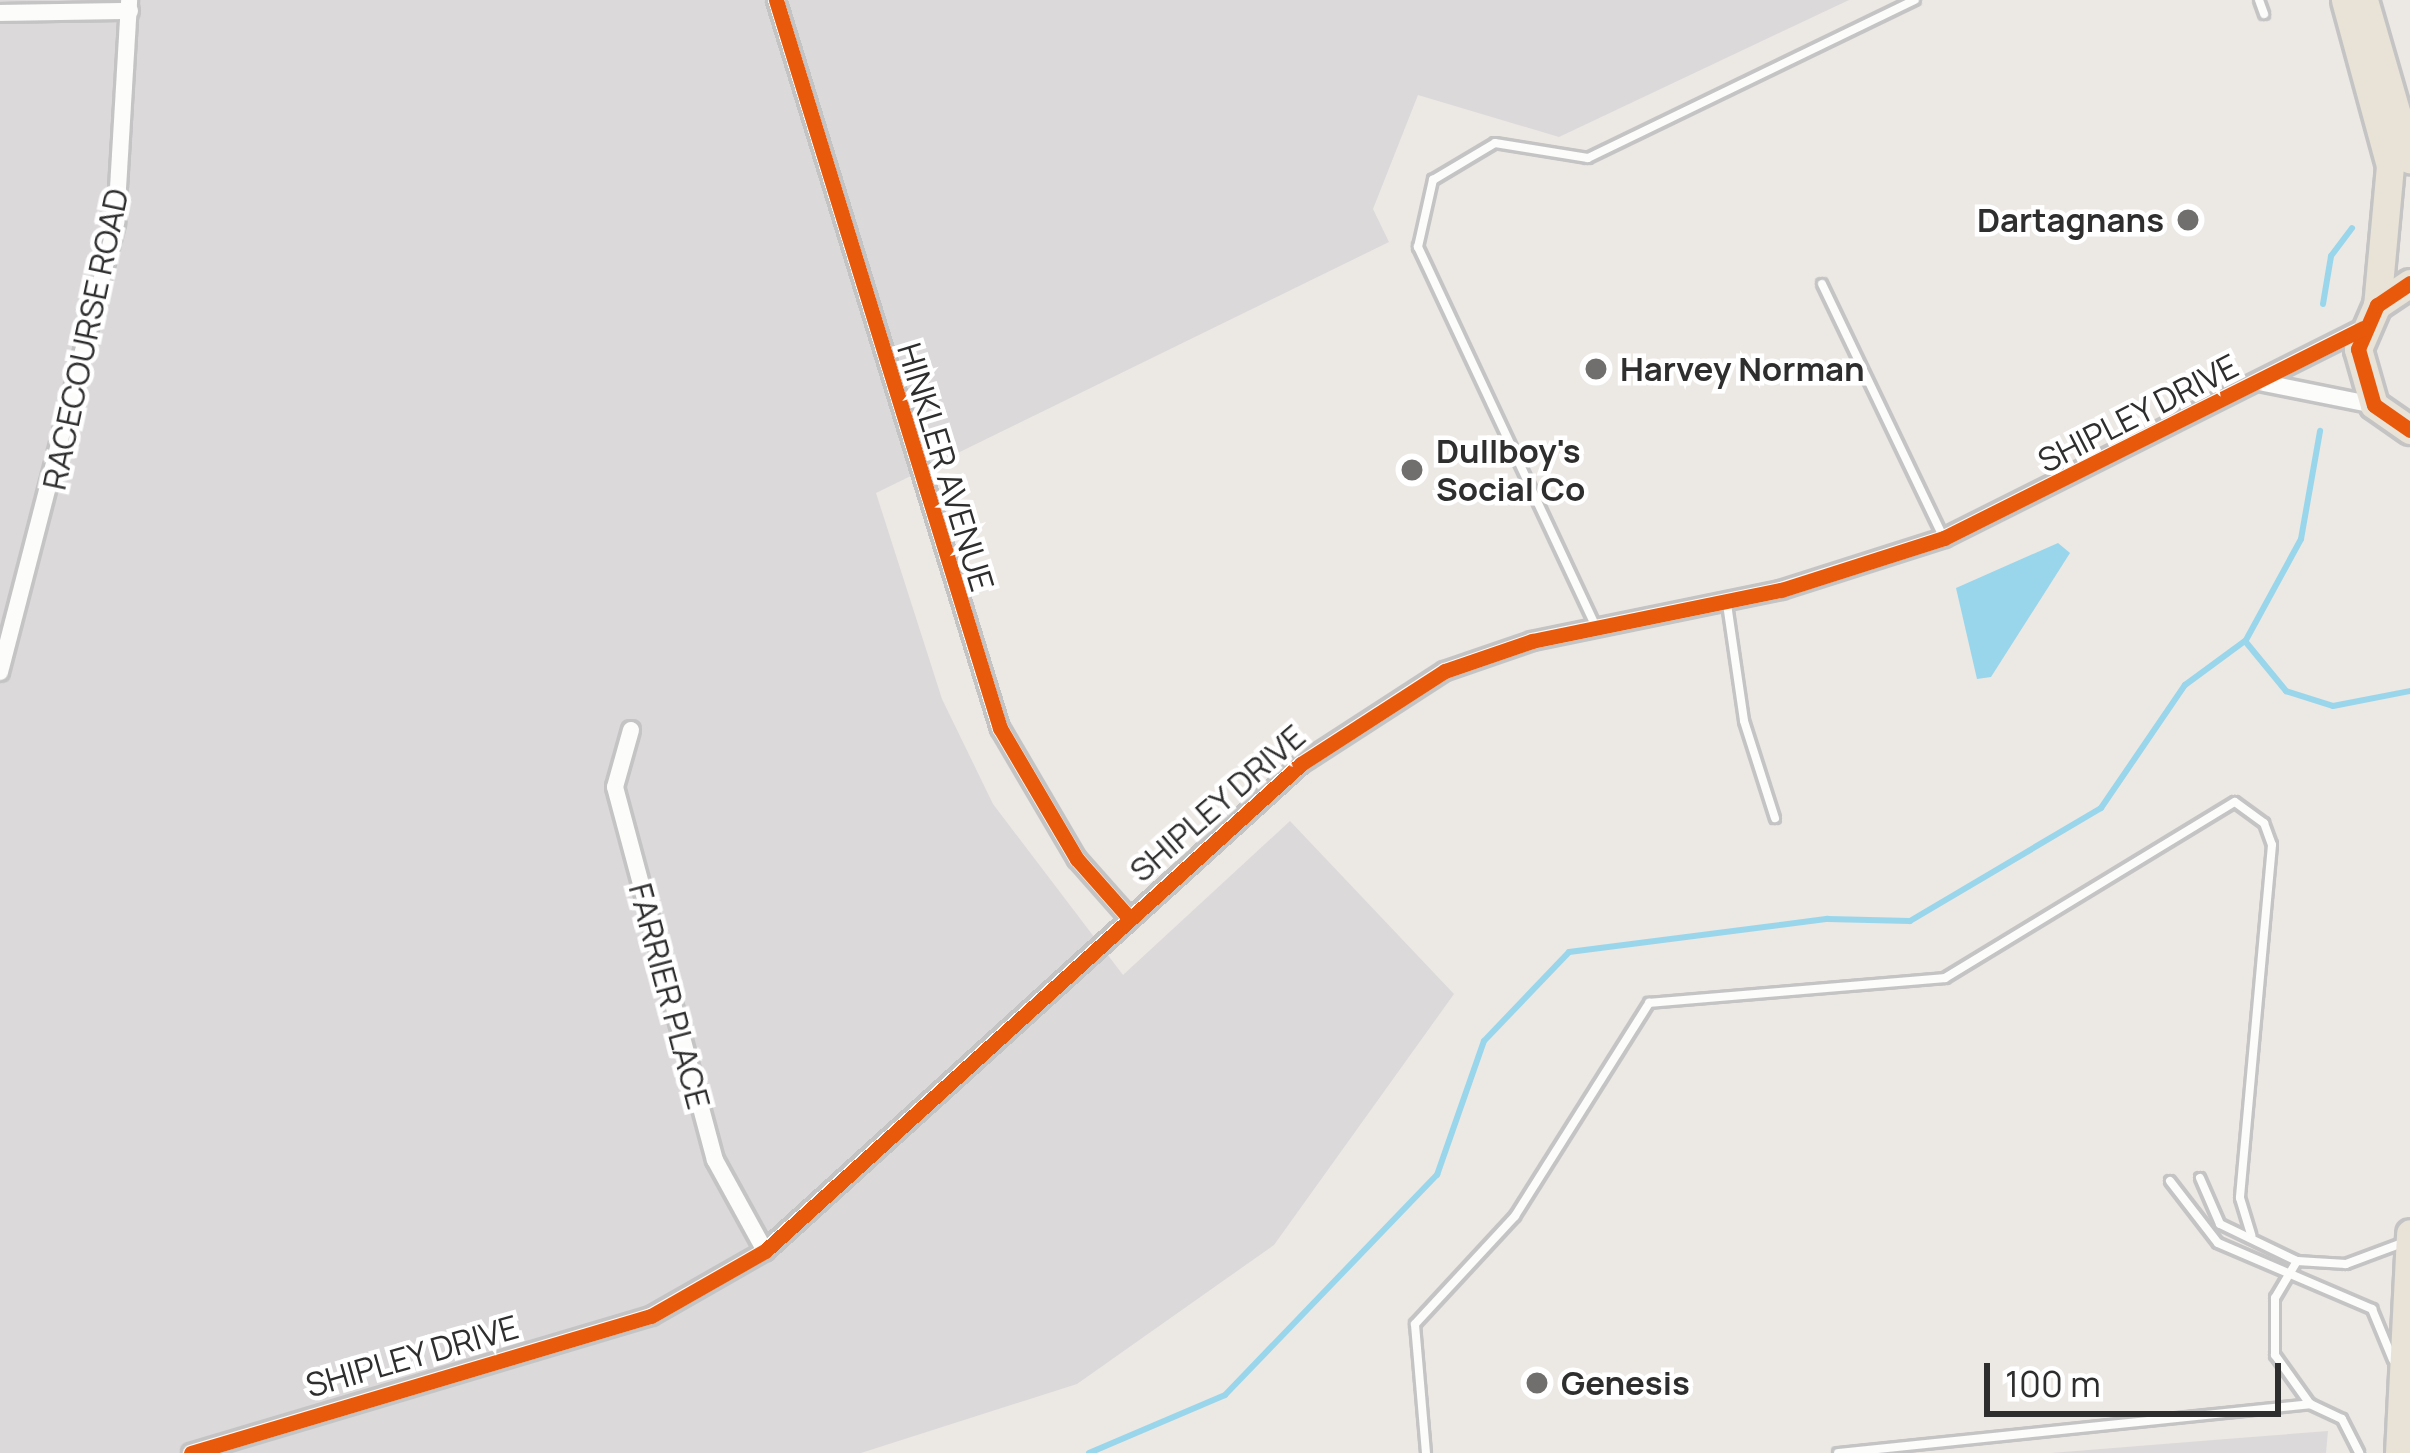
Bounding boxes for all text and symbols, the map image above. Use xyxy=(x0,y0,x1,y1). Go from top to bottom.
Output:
street label: RACECOURSE ROAD xyxy=(34,185,136,493)
place label: Dartagnans xyxy=(1977,200,2164,240)
marker: Dartagnans xyxy=(2175,207,2201,233)
street label: HINKLER AVENUE xyxy=(889,338,1003,596)
street label: SHIPLEY DRIVE xyxy=(2031,345,2245,481)
place label: Harvey Norman xyxy=(1620,349,1865,389)
marker: Harvey Norman xyxy=(1583,356,1609,382)
place label: Dullboy's Social Co xyxy=(1436,431,1585,509)
marker: Dullboy's Social Co xyxy=(1399,457,1425,483)
street label: SHIPLEY DRIVE xyxy=(1121,716,1313,890)
street label: FARRIER PLACE xyxy=(621,879,719,1113)
street label: SHIPLEY DRIVE xyxy=(301,1307,523,1405)
scale bar xyxy=(1990,1339,2287,1413)
text: 100 m xyxy=(2005,1359,2101,1408)
place label: Genesis xyxy=(1561,1363,1690,1403)
marker: Genesis xyxy=(1524,1370,1550,1396)

